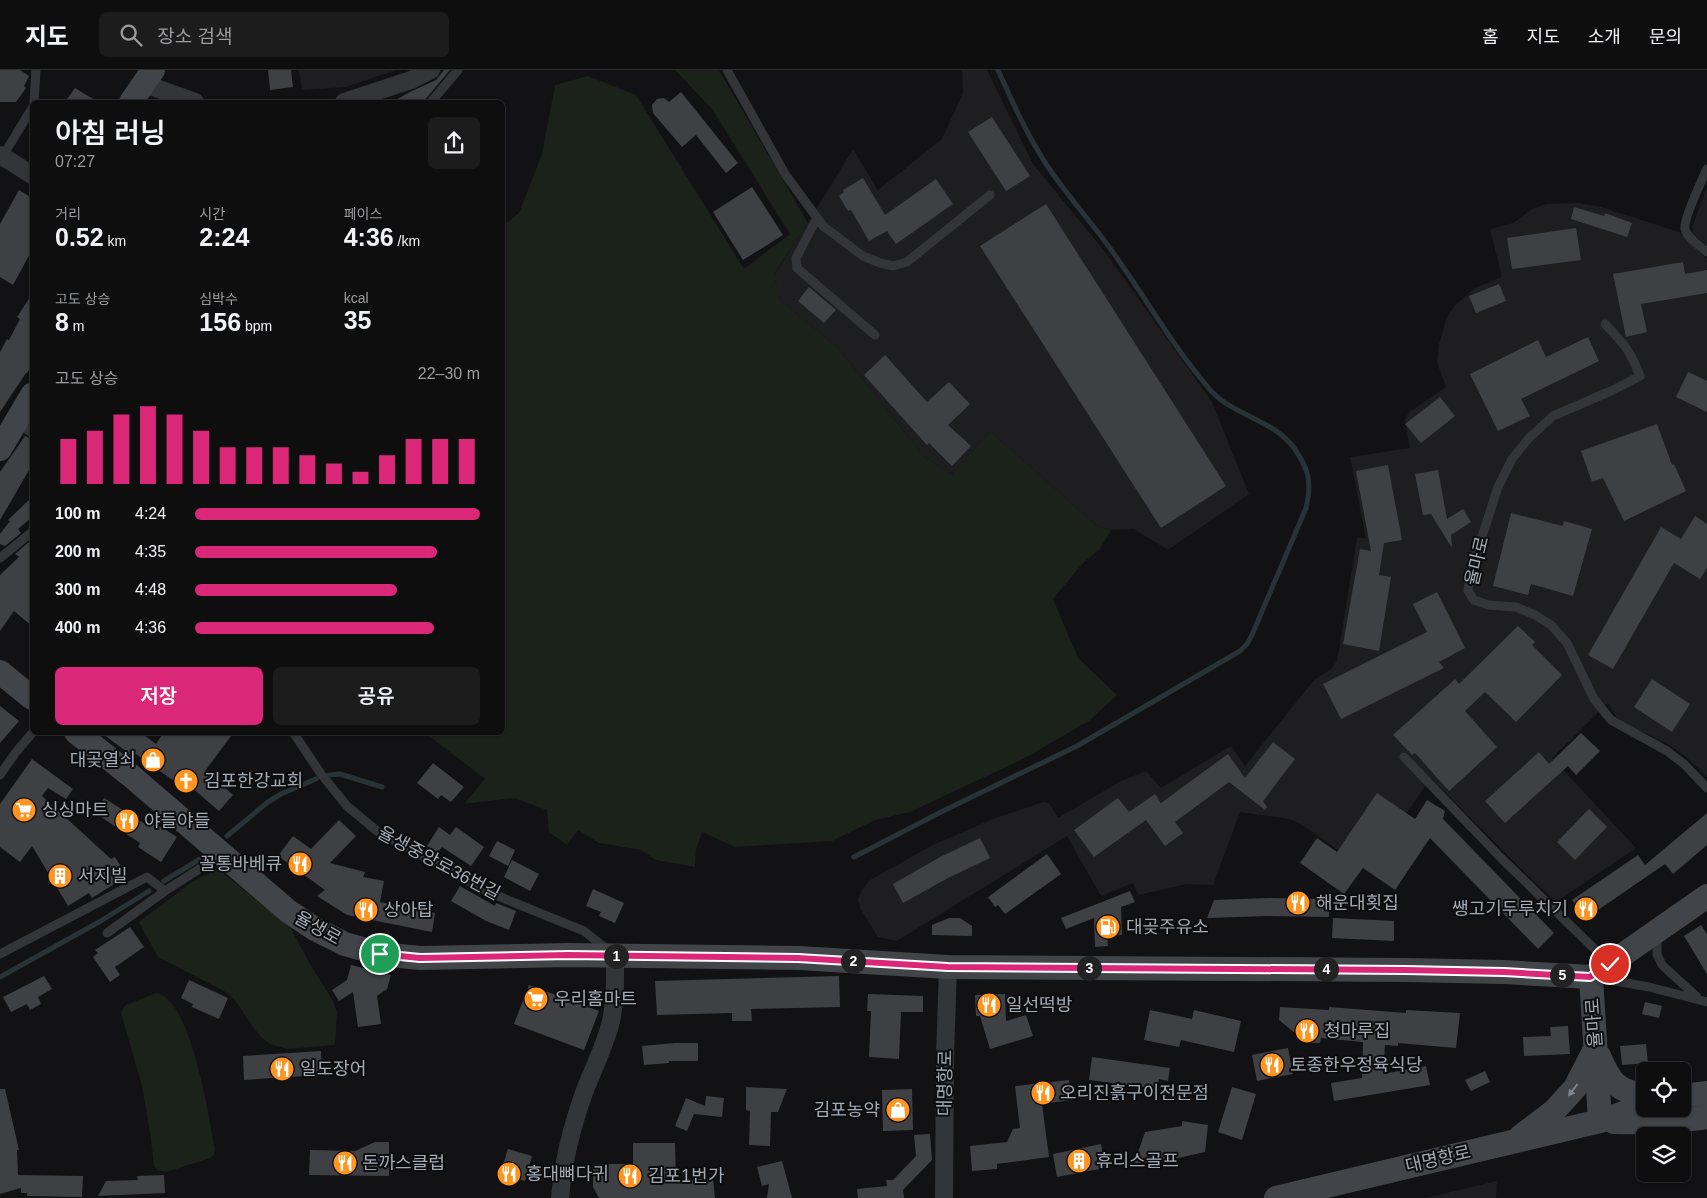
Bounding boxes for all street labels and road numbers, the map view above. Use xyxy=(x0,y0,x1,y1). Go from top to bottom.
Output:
street label: 율마로 xyxy=(1462,535,1492,587)
street label: 율생중앙로36번길 xyxy=(374,822,504,904)
street label: 율생로 xyxy=(291,907,345,949)
street label: 율마로 xyxy=(1582,998,1606,1048)
street label: 대명항로 xyxy=(934,1050,956,1116)
street label: 대명항로 xyxy=(1403,1142,1473,1176)

